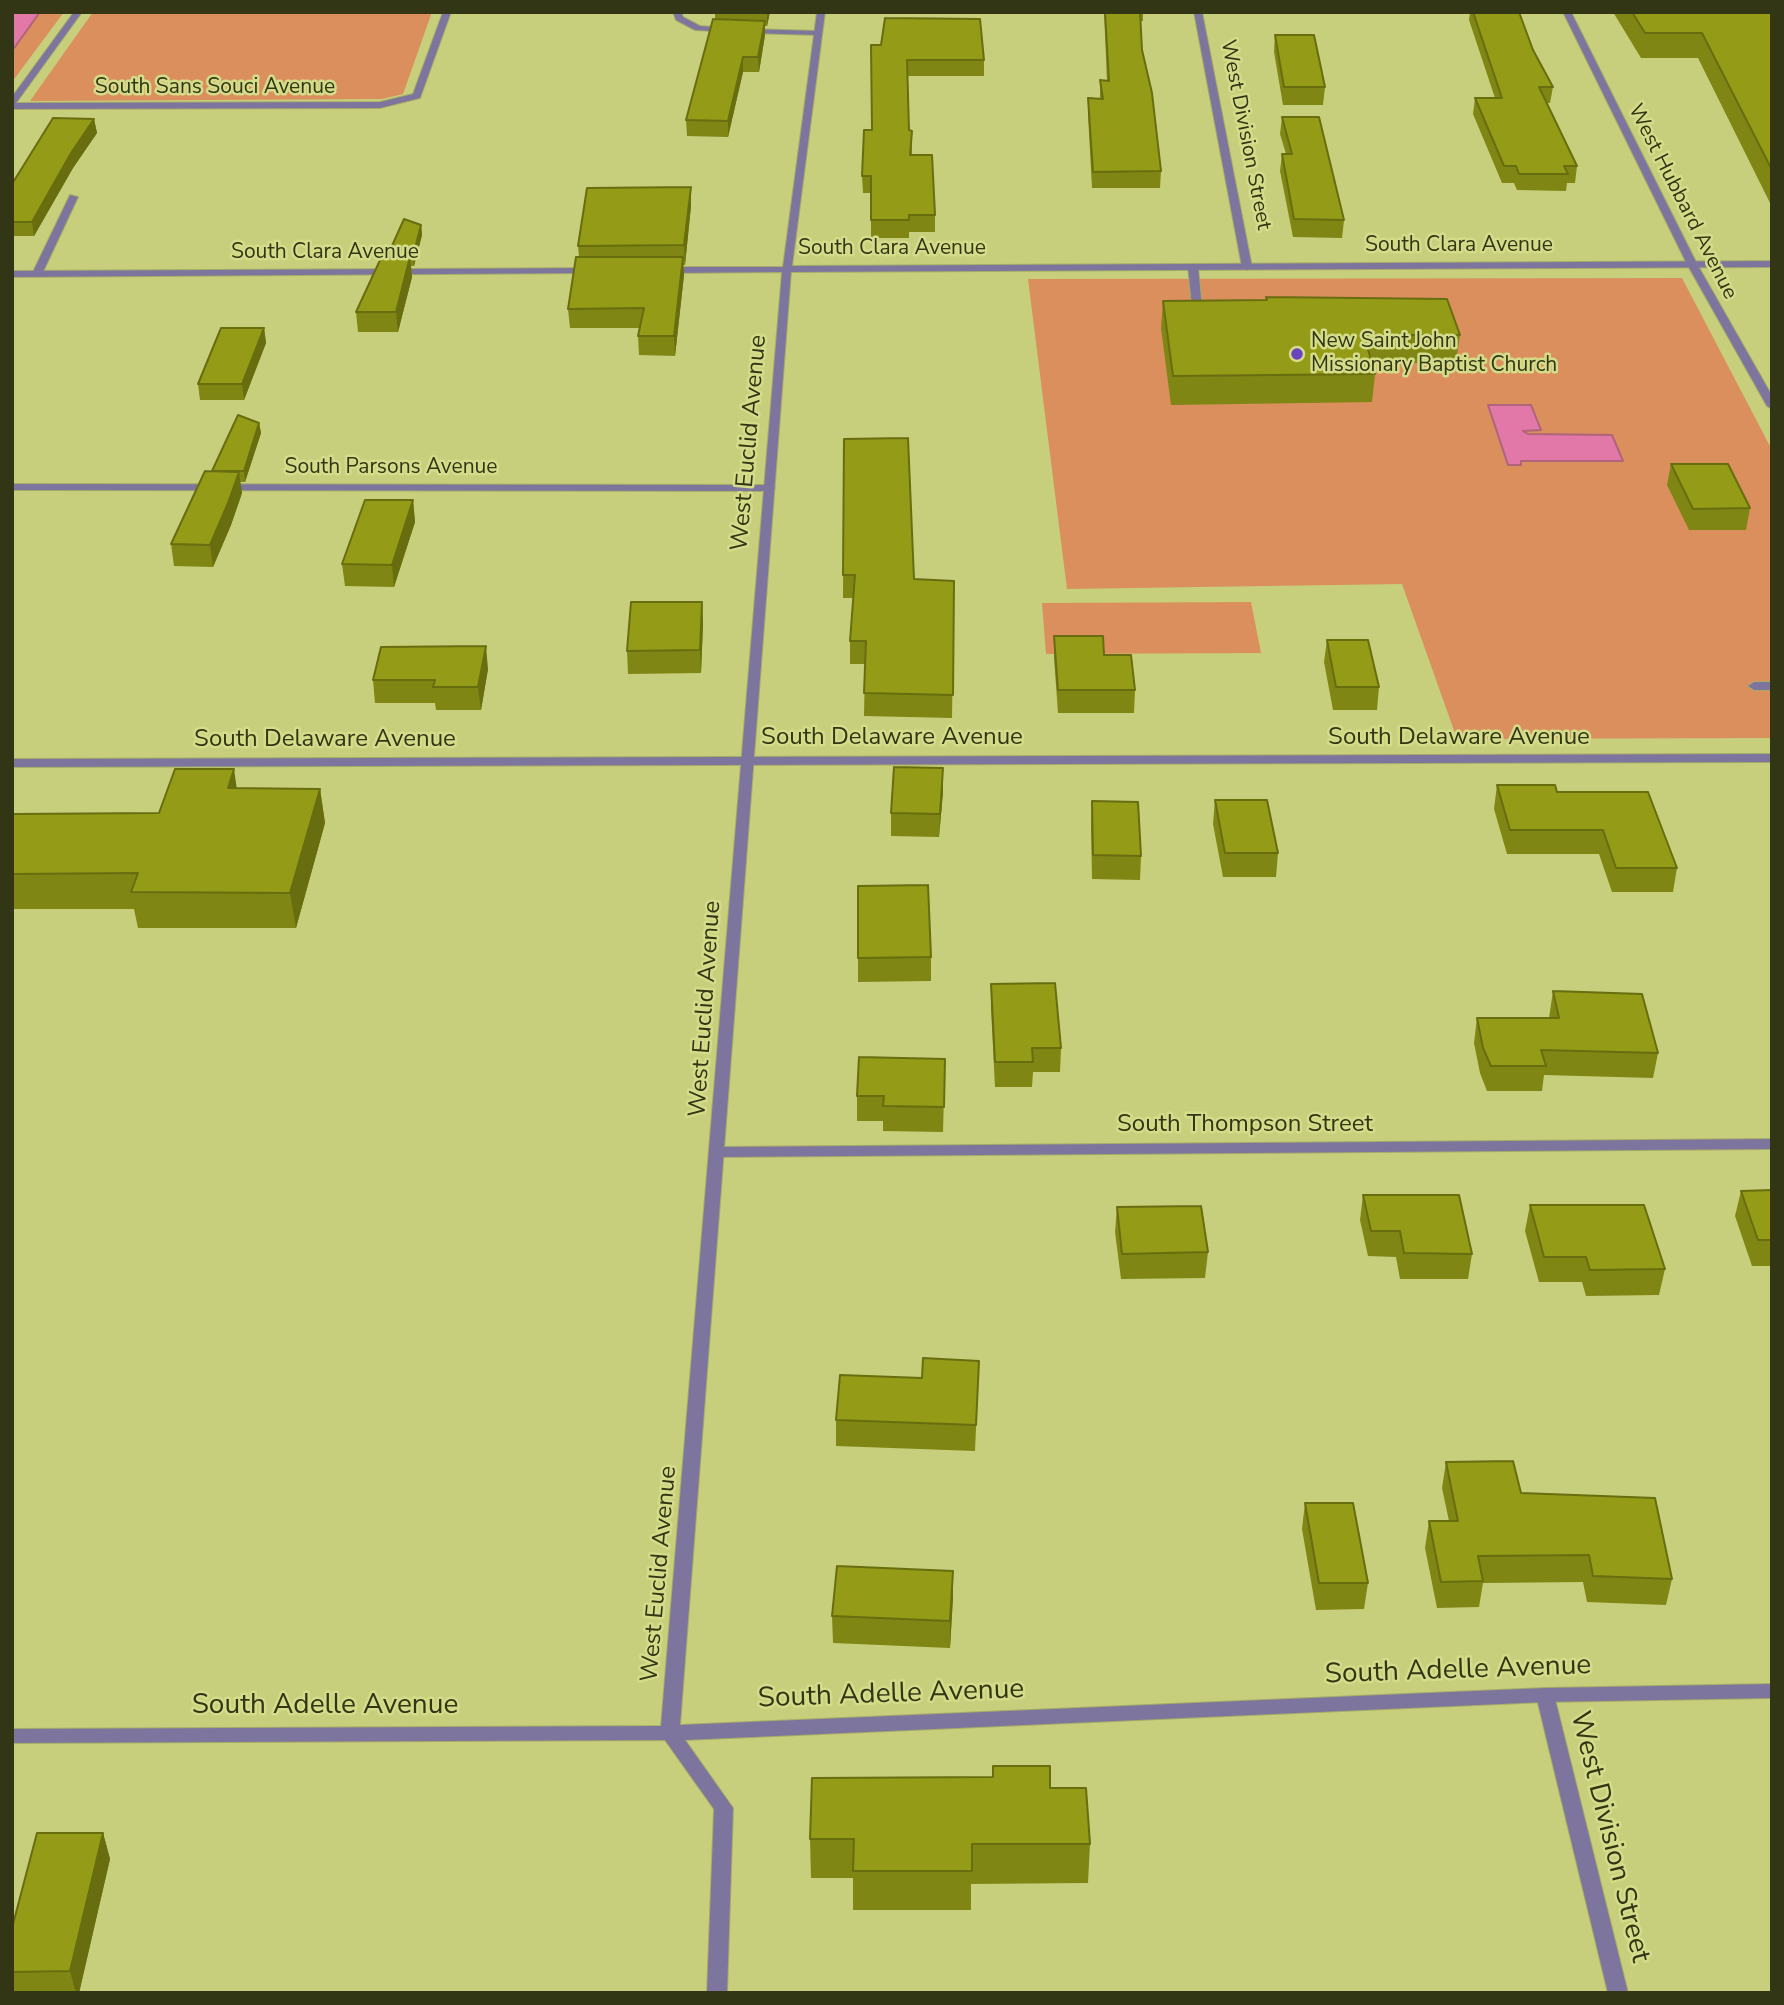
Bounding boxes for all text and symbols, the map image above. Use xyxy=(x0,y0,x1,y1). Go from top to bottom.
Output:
street label: West Division Street xyxy=(1214,38,1276,232)
street label: South Sans Souci Avenue xyxy=(95,75,335,101)
street label: West Hubbard Avenue xyxy=(1622,100,1742,304)
street label: South Clara Avenue xyxy=(1365,233,1553,259)
street label: South Clara Avenue xyxy=(798,236,986,262)
street label: South Clara Avenue xyxy=(231,240,419,266)
place label: New Saint John Missionary Baptist Church xyxy=(1311,329,1557,379)
street label: West Euclid Avenue xyxy=(726,334,774,552)
marker: New Saint John Missionary Baptist Church xyxy=(1289,346,1305,362)
street label: South Parsons Avenue xyxy=(284,455,498,481)
street label: South Delaware Avenue xyxy=(761,724,1023,752)
street label: South Delaware Avenue xyxy=(1328,724,1590,752)
street label: South Delaware Avenue xyxy=(194,726,456,754)
street label: West Euclid Avenue xyxy=(684,900,728,1118)
street label: South Thompson Street xyxy=(1117,1111,1373,1139)
street label: West Euclid Avenue xyxy=(636,1465,684,1683)
street label: South Adelle Avenue xyxy=(1324,1650,1592,1692)
street label: South Adelle Avenue xyxy=(757,1674,1025,1716)
street label: South Adelle Avenue xyxy=(192,1689,458,1723)
street label: West Division Street xyxy=(1562,1708,1656,1966)

